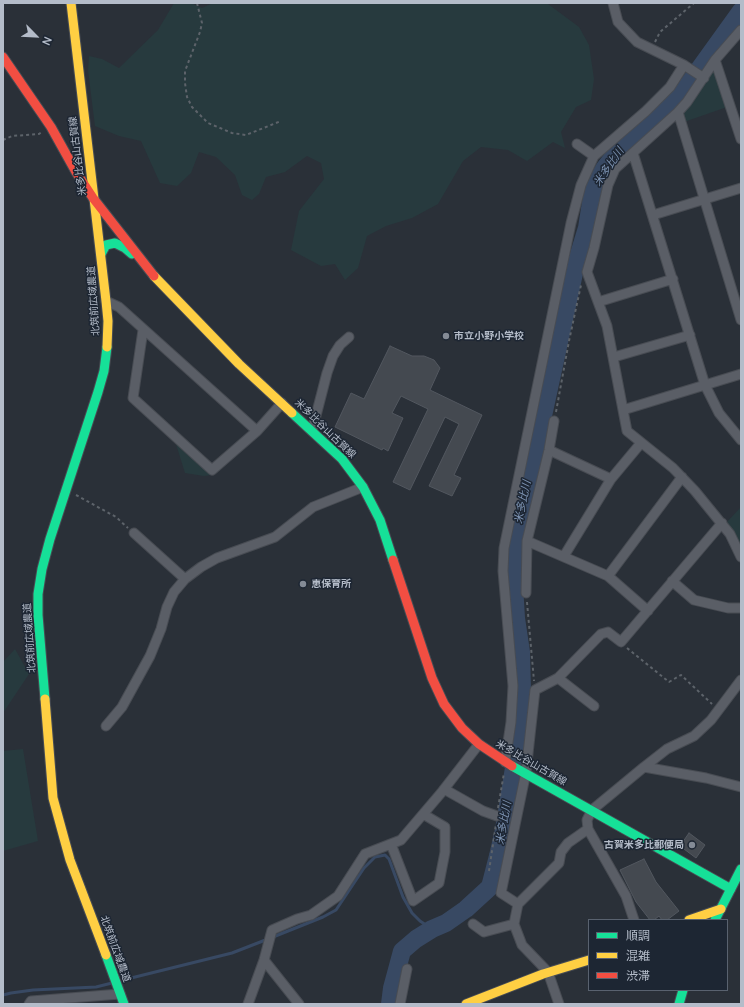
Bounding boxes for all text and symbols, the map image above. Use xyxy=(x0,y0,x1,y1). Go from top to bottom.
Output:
north arrow xyxy=(16,16,56,56)
text: N xyxy=(39,34,56,48)
street label: 米多比谷山古賀線 xyxy=(67,116,89,196)
water label: 米多比川 xyxy=(591,145,627,189)
street label: 北筑前広域農道 xyxy=(86,266,102,336)
place label: 市立小野小学校 xyxy=(454,330,524,342)
marker: 市立小野小学校 xyxy=(441,331,451,341)
street label: 米多比谷山古賀線 xyxy=(292,397,358,461)
water label: 米多比川 xyxy=(512,479,534,525)
place label: 恵保育所 xyxy=(311,578,351,590)
marker: 恵保育所 xyxy=(298,579,308,589)
street label: 北筑前広域農道 xyxy=(22,603,38,673)
street label: 米多比谷山古賀線 xyxy=(493,738,569,788)
water label: 米多比川 xyxy=(494,800,514,846)
place label: 古賀米多比郵便局 xyxy=(604,839,684,851)
marker: 古賀米多比郵便局 xyxy=(687,840,697,850)
street label: 北筑前広域農道 xyxy=(97,914,133,984)
legend xyxy=(588,919,728,991)
text: 順調 xyxy=(626,927,650,944)
text: 混雑 xyxy=(626,947,650,964)
text: 渋滞 xyxy=(626,967,650,984)

